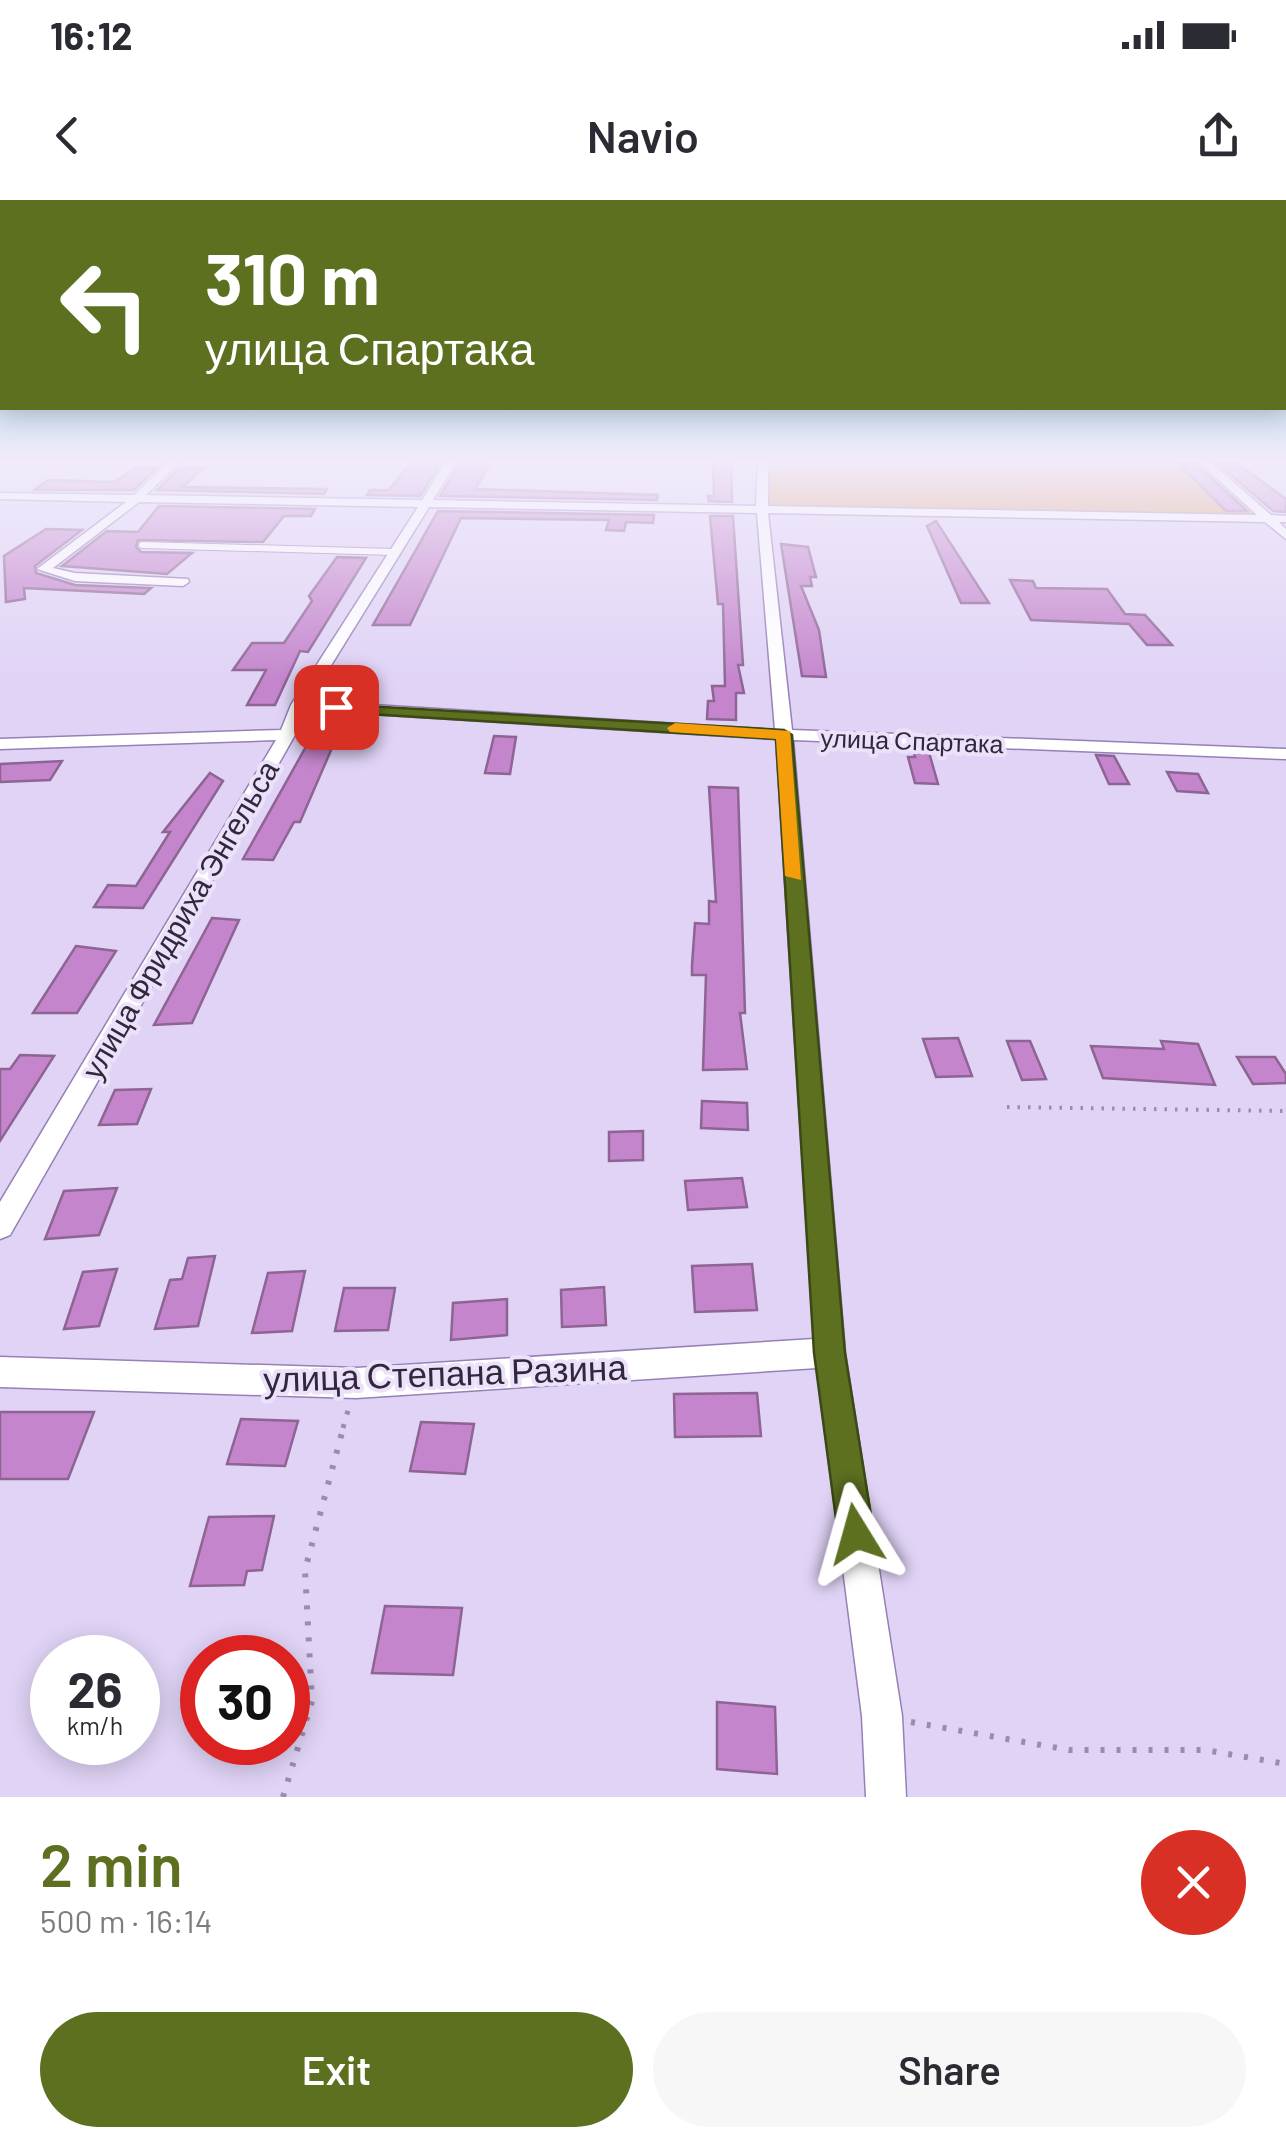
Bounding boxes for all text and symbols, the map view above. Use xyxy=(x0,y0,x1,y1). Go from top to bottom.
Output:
text: 16:12 xyxy=(50,12,132,58)
icon: back xyxy=(40,108,95,163)
text: Navio xyxy=(587,108,699,162)
icon: share xyxy=(1191,108,1246,163)
text: 310 m xyxy=(205,235,380,319)
icon: left xyxy=(40,240,170,370)
text: улица Спартака xyxy=(205,320,534,374)
pin xyxy=(294,665,379,750)
icon: arrive xyxy=(309,680,364,735)
street label: улица Спартака xyxy=(820,722,1004,758)
street label: улица Фридриха Энгельса xyxy=(73,753,285,1085)
street label: улица Степана Разина xyxy=(263,1345,628,1399)
position arrow xyxy=(804,1482,908,1586)
speed limit sign: 30 xyxy=(180,1635,310,1765)
text: 26 xyxy=(68,1658,122,1718)
text: km/h xyxy=(67,1710,123,1740)
text: 2 min xyxy=(40,1827,183,1899)
button: close xyxy=(1141,1830,1246,1935)
text: 500 m · 16:14 xyxy=(40,1901,212,1939)
button: Exit xyxy=(40,2012,633,2127)
button: Share xyxy=(653,2012,1246,2127)

